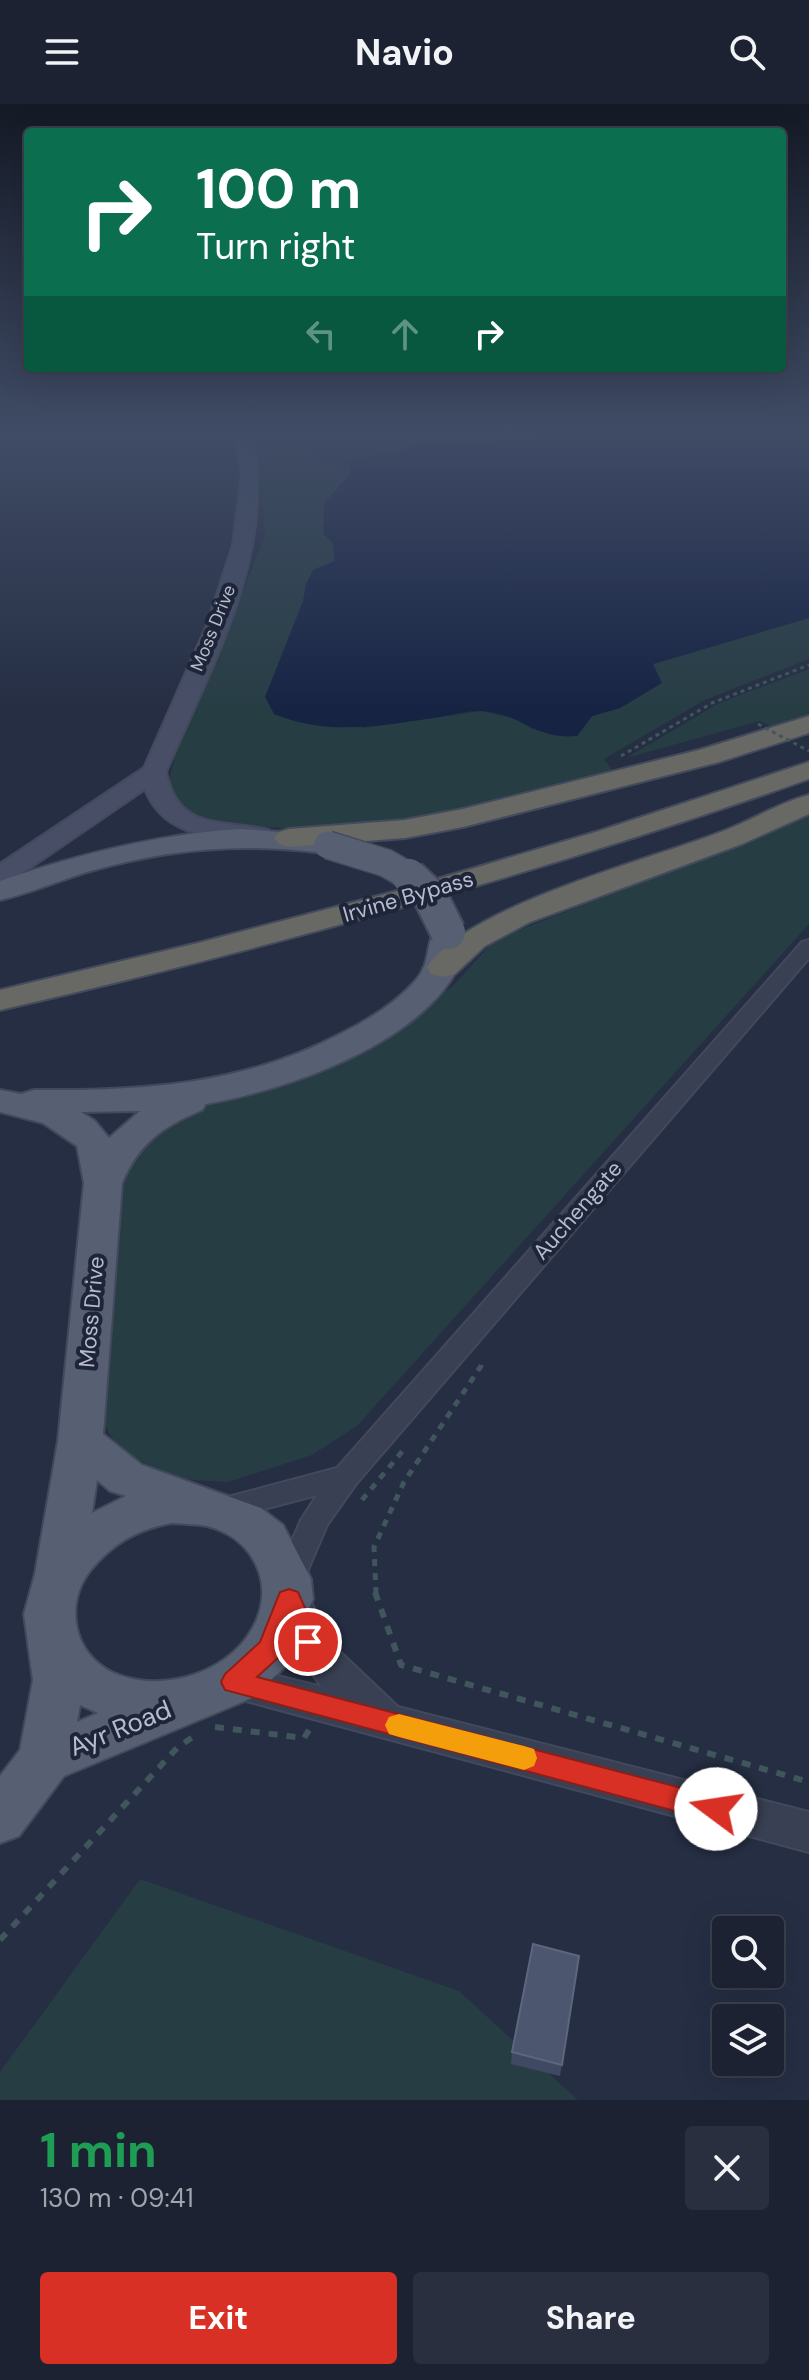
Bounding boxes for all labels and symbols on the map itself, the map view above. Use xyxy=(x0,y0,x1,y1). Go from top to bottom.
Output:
street label: Moss Drive xyxy=(185,581,241,675)
street label: Irvine Bypass xyxy=(340,864,477,929)
street label: Auchengate xyxy=(526,1155,628,1266)
street label: Moss Drive xyxy=(72,1255,111,1369)
pin xyxy=(274,1608,342,1676)
street label: Ayr Road xyxy=(64,1692,176,1764)
position arrow xyxy=(674,1767,758,1851)

